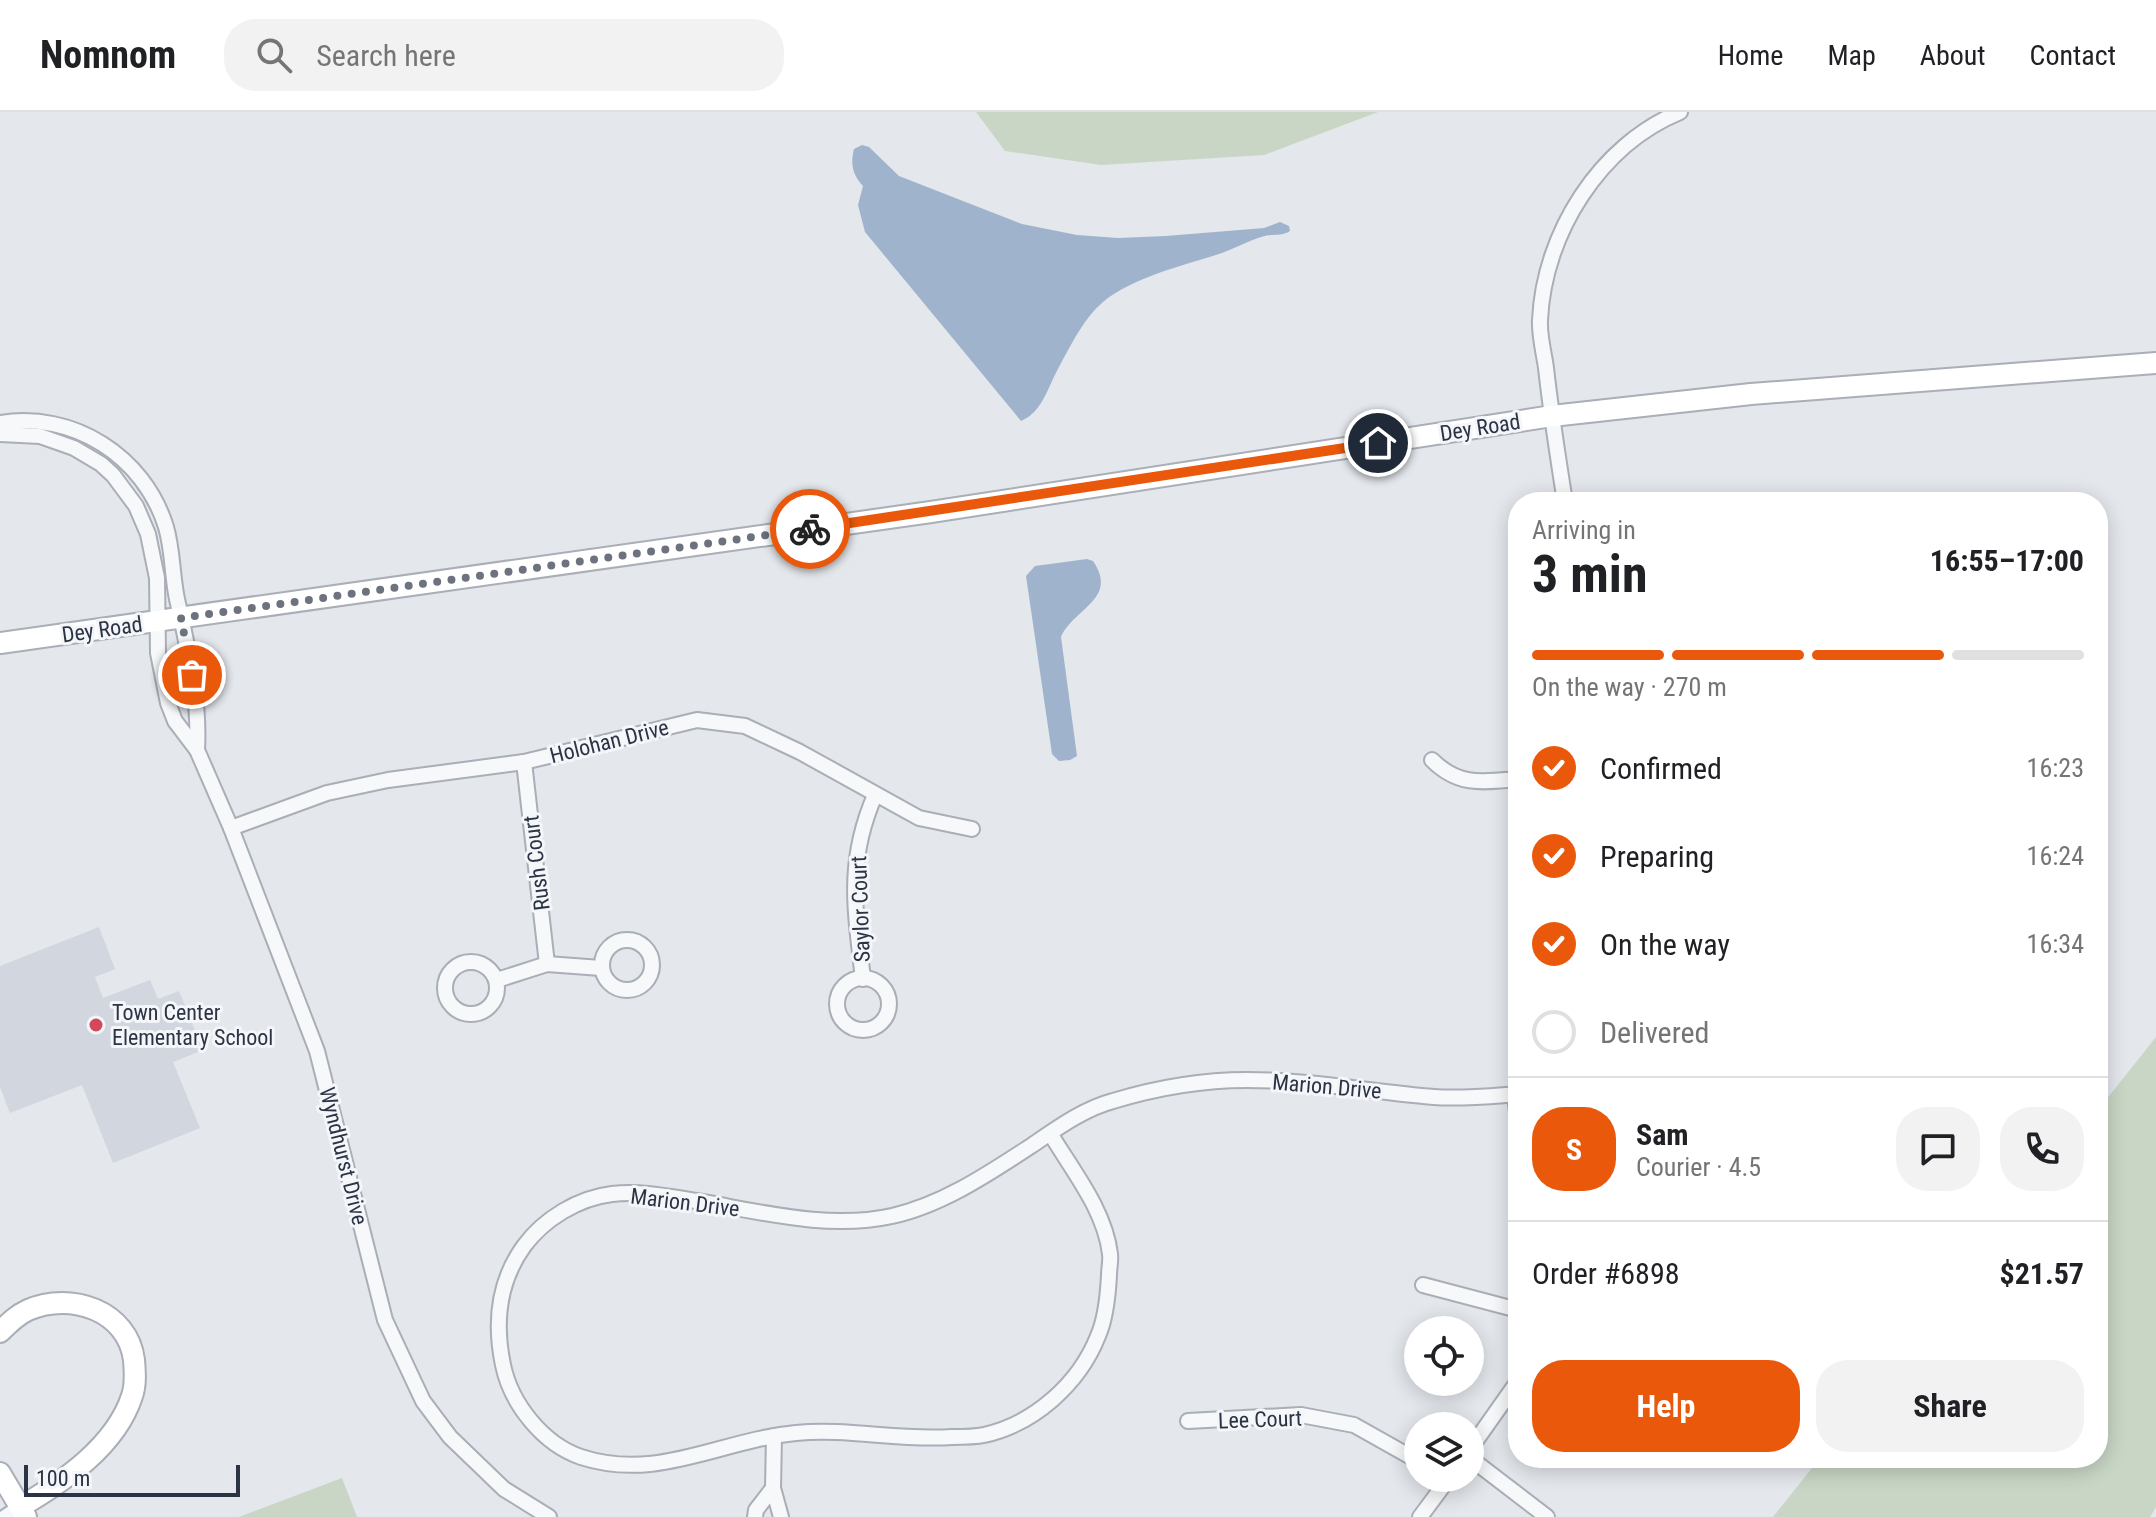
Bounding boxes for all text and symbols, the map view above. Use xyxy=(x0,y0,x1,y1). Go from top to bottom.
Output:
search box xyxy=(224,19,784,91)
text: Nomnom xyxy=(40,33,176,77)
icon: search xyxy=(252,33,296,77)
text: Search here xyxy=(316,38,456,73)
text: Home xyxy=(1718,39,1783,72)
text: Map xyxy=(1827,39,1876,72)
text: About xyxy=(1920,39,1986,72)
text: Contact xyxy=(2030,39,2116,72)
pin xyxy=(1344,409,1412,477)
street label: Dey Road xyxy=(1438,409,1522,446)
icon: home xyxy=(1356,421,1400,465)
courier xyxy=(770,489,850,569)
icon: bike xyxy=(788,507,832,551)
text: Arriving in xyxy=(1532,515,1636,545)
text: 16:55–17:00 xyxy=(1930,543,2084,578)
text: 3 min xyxy=(1532,544,1648,605)
street label: Dey Road xyxy=(60,611,144,648)
pin xyxy=(158,641,226,709)
icon: bag xyxy=(170,653,214,697)
text: On the way · 270 m xyxy=(1532,672,1727,702)
street label: Holohan Drive xyxy=(547,715,671,768)
icon: check xyxy=(1532,746,1576,790)
text: Confirmed xyxy=(1600,751,1722,786)
text: 16:23 xyxy=(2027,753,2084,783)
street label: Rush Court xyxy=(518,814,555,912)
icon: check xyxy=(1532,834,1576,878)
text: Preparing xyxy=(1600,839,1714,874)
text: 16:24 xyxy=(2027,841,2084,871)
street label: Saylor Court xyxy=(846,855,875,963)
icon: check xyxy=(1532,922,1576,966)
text: On the way xyxy=(1600,927,1730,962)
text: 16:34 xyxy=(2027,929,2084,959)
place label: Town Center Elementary School xyxy=(112,1000,273,1050)
text: Delivered xyxy=(1600,1015,1709,1050)
marker: Town Center Elementary School xyxy=(87,1016,105,1034)
street label: Marion Drive xyxy=(1271,1069,1383,1104)
street label: Wyndhurst Drive xyxy=(314,1085,373,1228)
button: chat xyxy=(1896,1107,1980,1191)
button: phone xyxy=(2000,1107,2084,1191)
text: Sam xyxy=(1636,1117,1689,1152)
text: S xyxy=(1566,1132,1582,1167)
text: Courier · 4.5 xyxy=(1636,1152,1761,1182)
street label: Marion Drive xyxy=(629,1183,741,1222)
text: Order #6898 xyxy=(1532,1256,1680,1291)
text: $21.57 xyxy=(1999,1256,2084,1291)
map controls xyxy=(1404,1316,1484,1492)
button: locate xyxy=(1404,1316,1484,1396)
button: Help xyxy=(1532,1360,1800,1452)
button: Share xyxy=(1816,1360,2084,1452)
street label: Lee Court xyxy=(1218,1406,1302,1433)
button: layers xyxy=(1404,1412,1484,1492)
scale bar xyxy=(24,1461,240,1497)
text: 100 m xyxy=(36,1466,90,1491)

